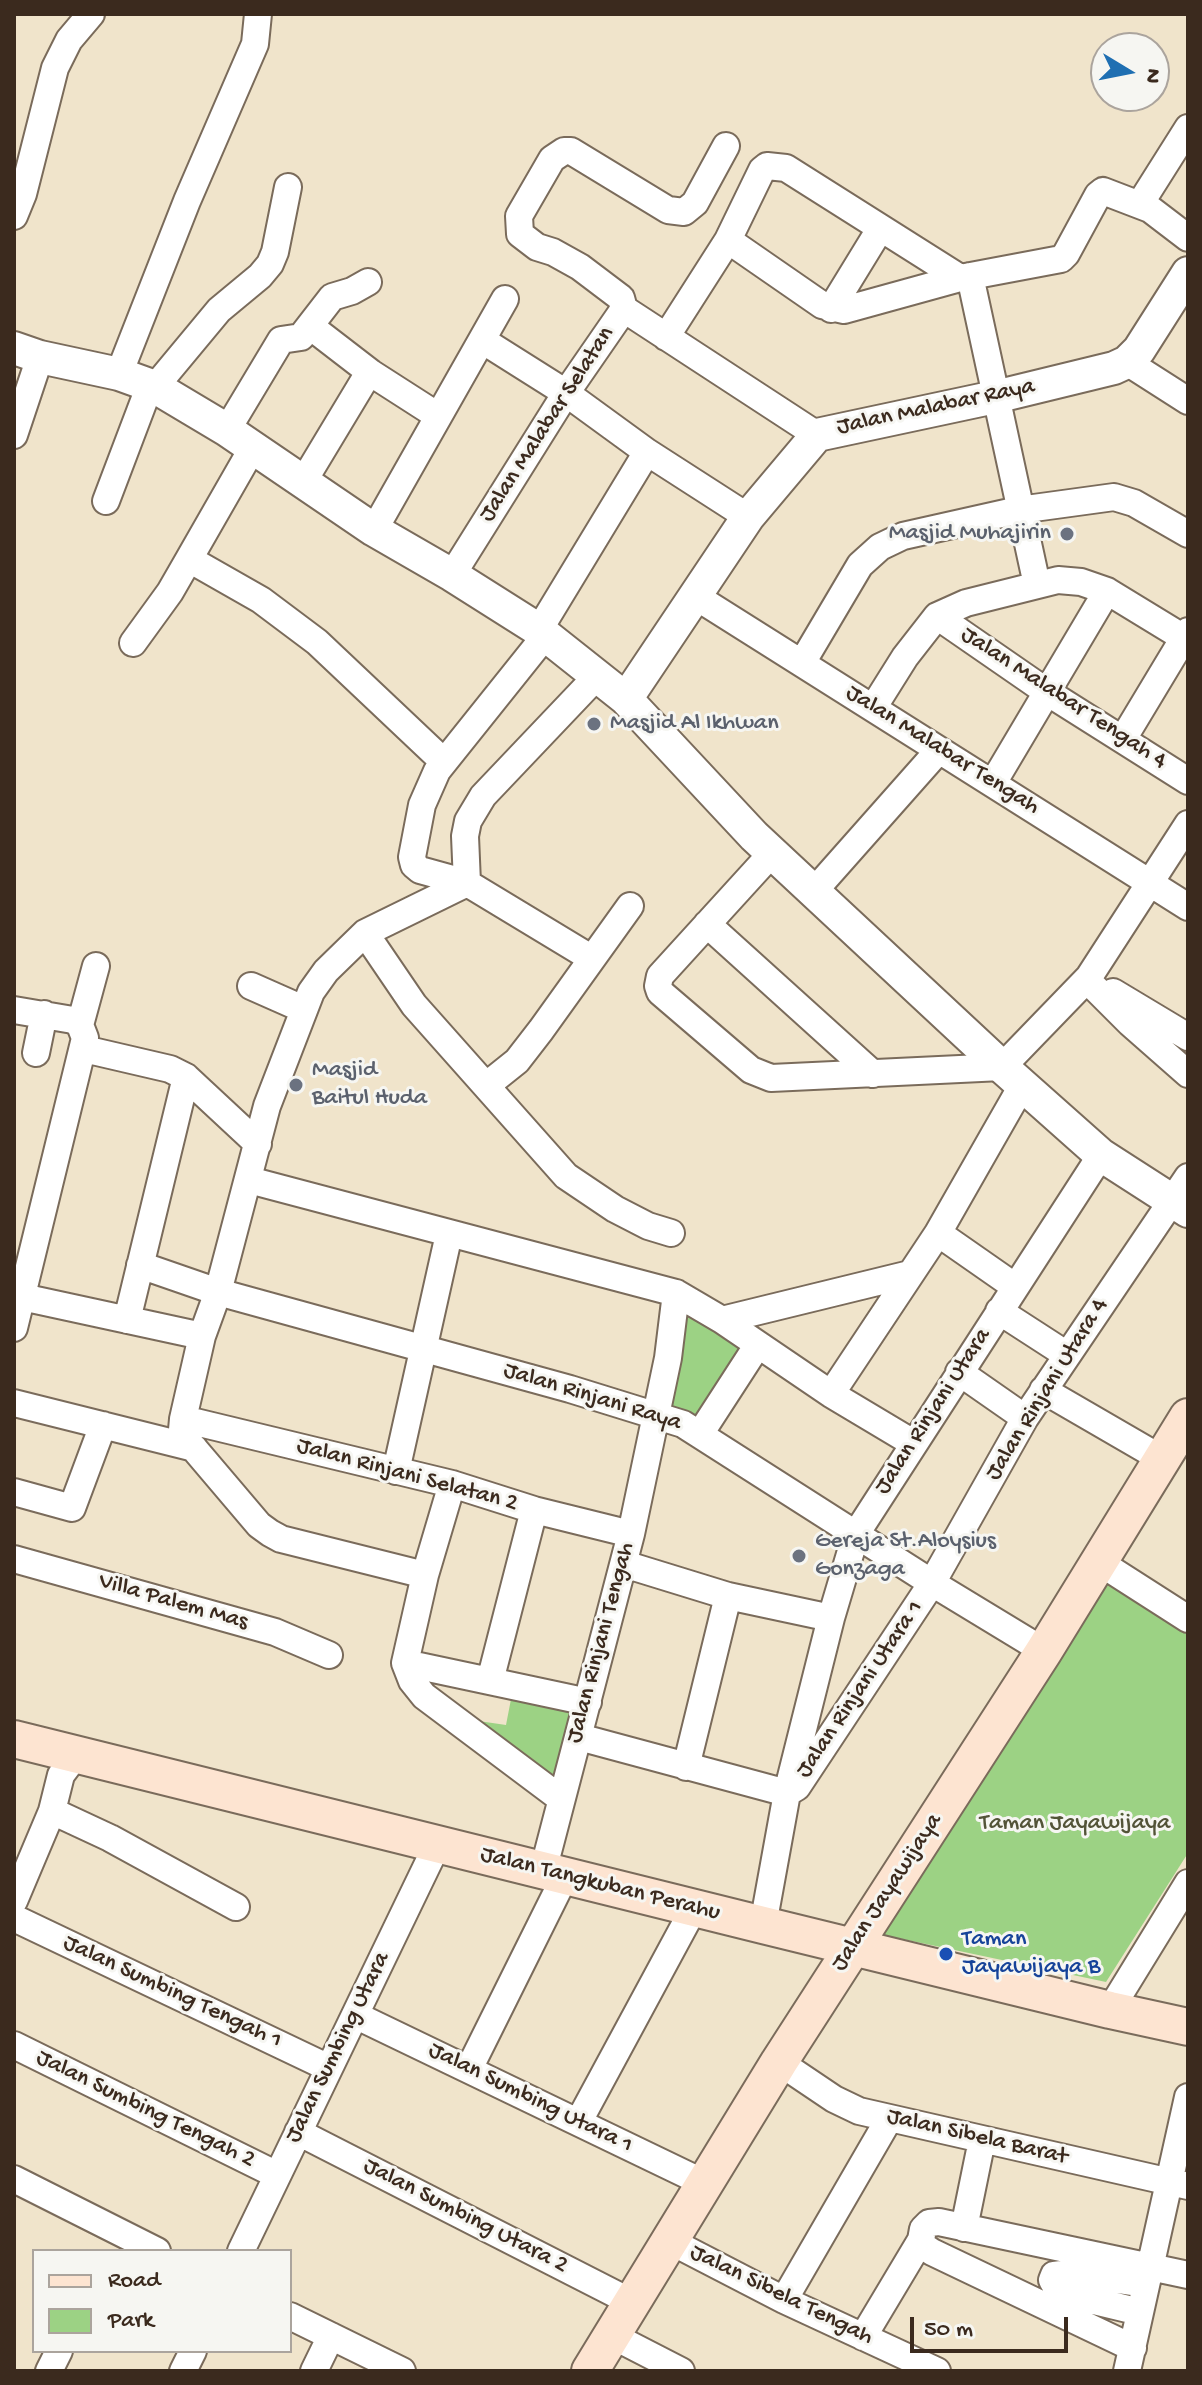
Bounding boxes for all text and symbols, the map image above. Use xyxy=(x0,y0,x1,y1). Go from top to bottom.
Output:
north arrow xyxy=(1090,32,1170,112)
text: N xyxy=(1138,66,1166,85)
street label: Jalan Malabar Selatan xyxy=(474,322,622,528)
street label: Jalan Malabar Raya xyxy=(834,373,1038,443)
place label: Masjid Muhajirin xyxy=(889,520,1051,548)
marker: Masjid Muhajirin xyxy=(1058,525,1076,543)
street label: Jalan Malabar Tengah 4 xyxy=(954,621,1172,777)
street label: Jalan Malabar Tengah xyxy=(840,680,1044,822)
place label: Masjid Al Ikhwan xyxy=(610,710,779,738)
marker: Masjid Al Ikhwan xyxy=(585,715,603,733)
place label: Masjid Baitul Huda xyxy=(312,1057,427,1113)
marker: Masjid Baitul Huda xyxy=(287,1076,305,1094)
street label: Jalan Rinjani Utara 4 xyxy=(980,1294,1116,1486)
street label: Jalan Rinjani Utara xyxy=(870,1324,998,1500)
street label: Jalan Rinjani Raya xyxy=(500,1357,684,1439)
street label: Jalan Rinjani Selatan 2 xyxy=(293,1433,521,1519)
place label: Gereja St.Aloysius Gonzaga xyxy=(815,1528,996,1584)
street label: Jalan Rinjani Tengah xyxy=(561,1540,643,1746)
marker: Gereja St.Aloysius Gonzaga xyxy=(790,1547,808,1565)
street label: Villa Palem Mas xyxy=(95,1568,251,1638)
street label: Jalan Rinjani Utara 1 xyxy=(791,1596,931,1784)
street label: Jalan Jayawijaya xyxy=(826,1809,950,1977)
park label: Taman Jayawijaya xyxy=(980,1810,1170,1838)
street label: Jalan Tangkuban Perahu xyxy=(477,1841,723,1929)
place label: Taman Jayawijaya B xyxy=(962,1926,1100,1982)
street label: Jalan Sumbing Tengah 1 xyxy=(58,1930,286,2056)
marker: Taman Jayawijaya B xyxy=(937,1945,955,1963)
street label: Jalan Sumbing Utara xyxy=(280,1948,398,2148)
street label: Jalan Sumbing Utara 1 xyxy=(423,2037,637,2161)
street label: Jalan Sumbing Tengah 2 xyxy=(31,2044,259,2176)
street label: Jalan Sibela Barat xyxy=(884,2103,1070,2173)
street label: Jalan Sumbing Utara 2 xyxy=(358,2153,572,2281)
street label: Jalan Sibela Tengah xyxy=(685,2239,877,2353)
legend xyxy=(32,2249,292,2353)
text: Road xyxy=(108,2267,160,2296)
scale bar xyxy=(914,2301,1072,2351)
text: Park xyxy=(108,2307,154,2336)
text: 50 m xyxy=(924,2316,973,2345)

